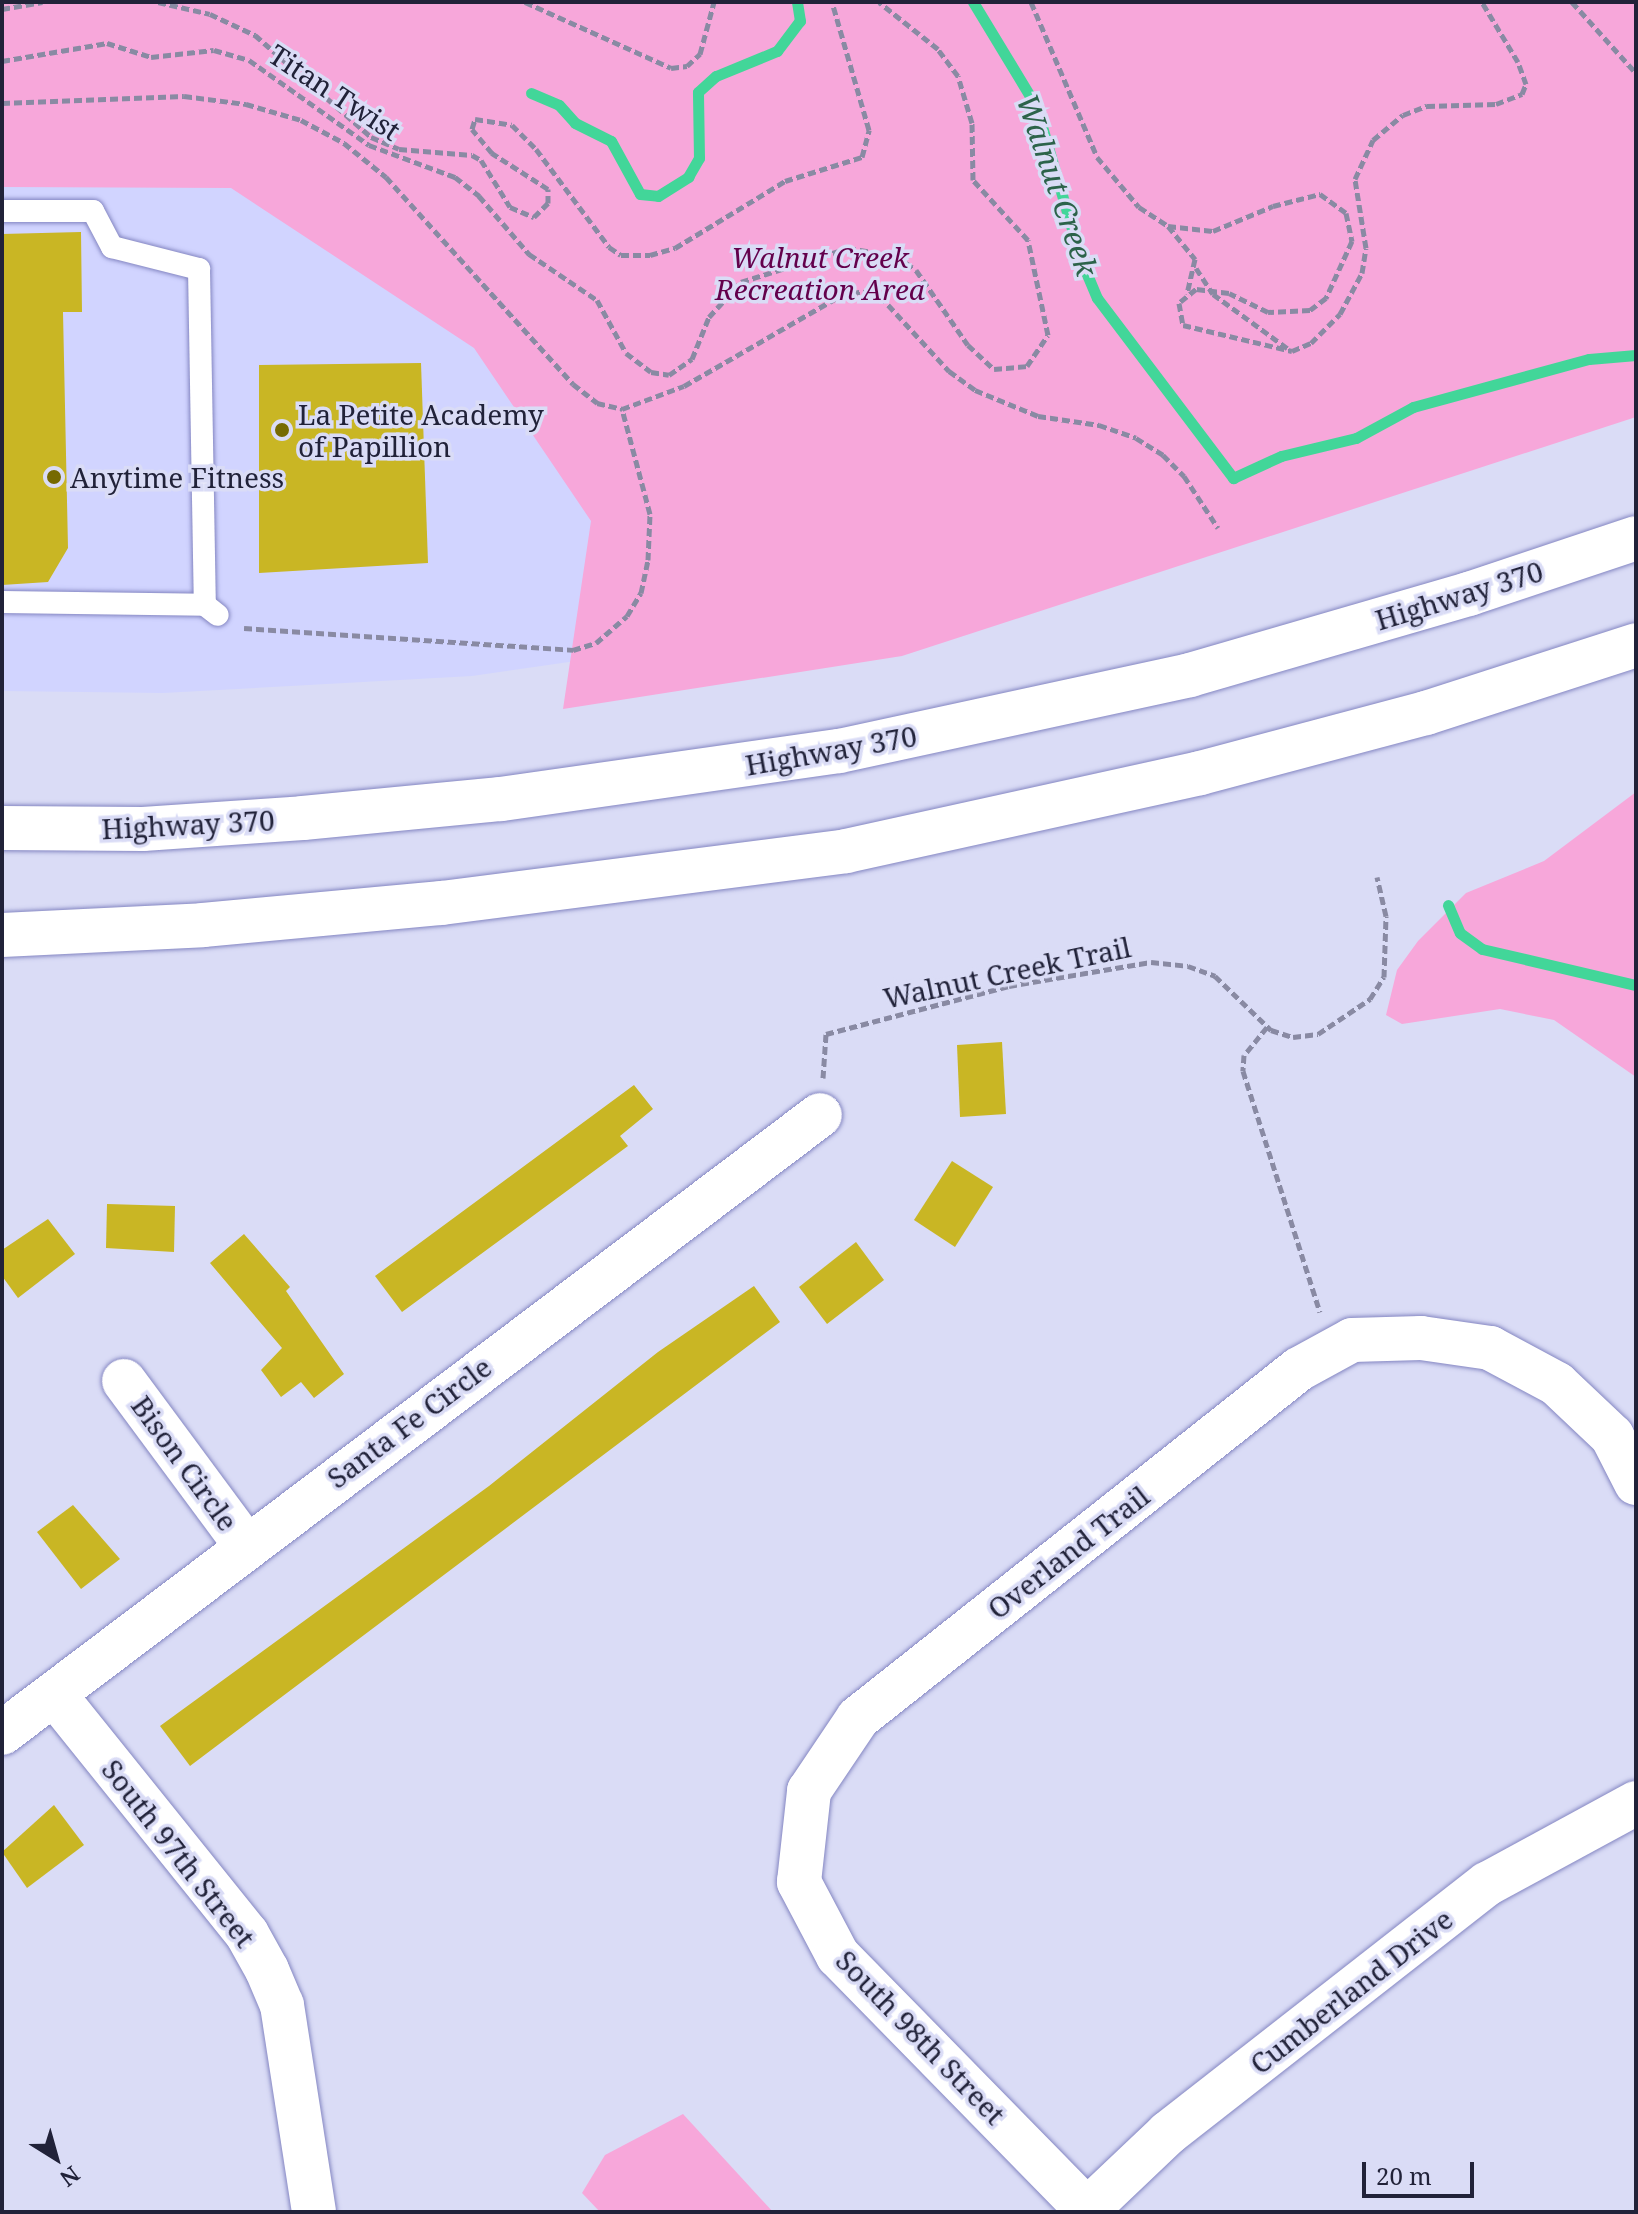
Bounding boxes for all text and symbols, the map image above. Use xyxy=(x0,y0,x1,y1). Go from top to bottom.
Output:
street label: Titan Twist xyxy=(263,37,407,147)
water label: Walnut Creek xyxy=(1009,89,1105,281)
park label: Walnut Creek Recreation Area xyxy=(715,240,925,306)
place label: La Petite Academy of Papillion xyxy=(298,397,544,463)
marker: La Petite Academy of Papillion xyxy=(273,421,291,439)
place label: Anytime Fitness xyxy=(70,460,284,494)
marker: Anytime Fitness xyxy=(45,468,63,486)
street label: Highway 370 xyxy=(1371,554,1547,636)
street label: Highway 370 xyxy=(743,718,919,782)
street label: Highway 370 xyxy=(101,803,275,845)
street label: Walnut Creek Trail xyxy=(880,929,1134,1015)
street label: Santa Fe Circle xyxy=(320,1349,498,1495)
street label: Bison Circle xyxy=(125,1389,245,1537)
street label: Overland Trail xyxy=(981,1479,1155,1625)
street label: South 97th Street xyxy=(95,1753,263,1953)
street label: Cumberland Drive xyxy=(1243,1902,1459,2080)
street label: South 98th Street xyxy=(830,1943,1012,2131)
north arrow xyxy=(16,2118,96,2198)
scale bar xyxy=(1366,2146,1478,2196)
text: 20 m xyxy=(1376,2159,1432,2192)
text: N xyxy=(54,2160,86,2194)

